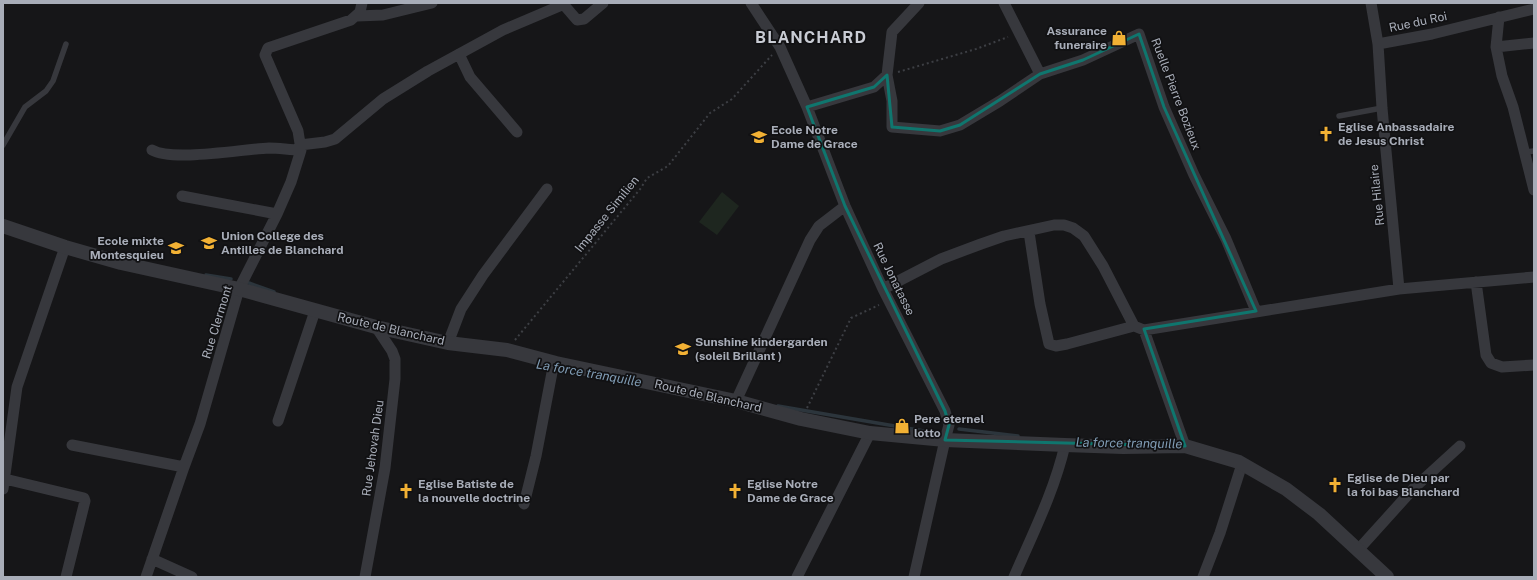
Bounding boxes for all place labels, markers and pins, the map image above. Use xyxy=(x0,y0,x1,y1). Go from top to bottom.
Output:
place label: Assurance funeraire xyxy=(1046,24,1107,52)
shop icon: Assurance funeraire xyxy=(1110,29,1128,47)
place label: Eglise Anbassadaire de Jesus Christ xyxy=(1338,120,1455,148)
place label: Ecole Notre Dame de Grace xyxy=(771,123,858,151)
church icon: Eglise Anbassadaire de Jesus Christ xyxy=(1317,125,1335,143)
school or university icon: Ecole Notre Dame de Grace xyxy=(750,128,768,146)
place label: Union College des Antilles de Blanchard xyxy=(221,229,344,257)
place label: Ecole mixte Montesquieu xyxy=(90,234,164,262)
school or university icon: Union College des Antilles de Blanchard xyxy=(200,234,218,252)
school or university icon: Ecole mixte Montesquieu xyxy=(167,239,185,257)
place label: Sunshine kindergarden (soleil Brillant ) xyxy=(695,335,828,363)
school or university icon: Sunshine kindergarden (soleil Brillant ) xyxy=(674,340,692,358)
place label: Pere eternel lotto xyxy=(914,412,984,440)
shop icon: Pere eternel lotto xyxy=(893,417,911,435)
place label: Eglise de Dieu par la foi bas Blanchard xyxy=(1347,471,1460,499)
church icon: Eglise de Dieu par la foi bas Blanchard xyxy=(1326,476,1344,494)
place label: Eglise Batiste de la nouvelle doctrine xyxy=(418,477,530,505)
place label: Eglise Notre Dame de Grace xyxy=(747,477,834,505)
church icon: Eglise Batiste de la nouvelle doctrine xyxy=(397,482,415,500)
church icon: Eglise Notre Dame de Grace xyxy=(726,482,744,500)

